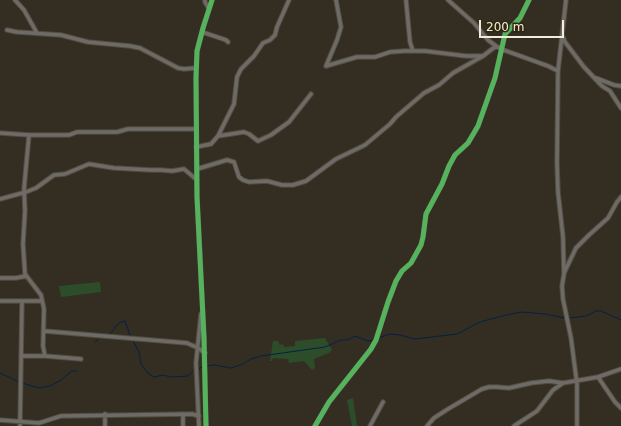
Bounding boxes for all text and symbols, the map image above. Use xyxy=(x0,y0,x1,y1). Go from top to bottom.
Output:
scale bar xyxy=(481,12,566,38)
text: 200 m xyxy=(486,20,524,34)

